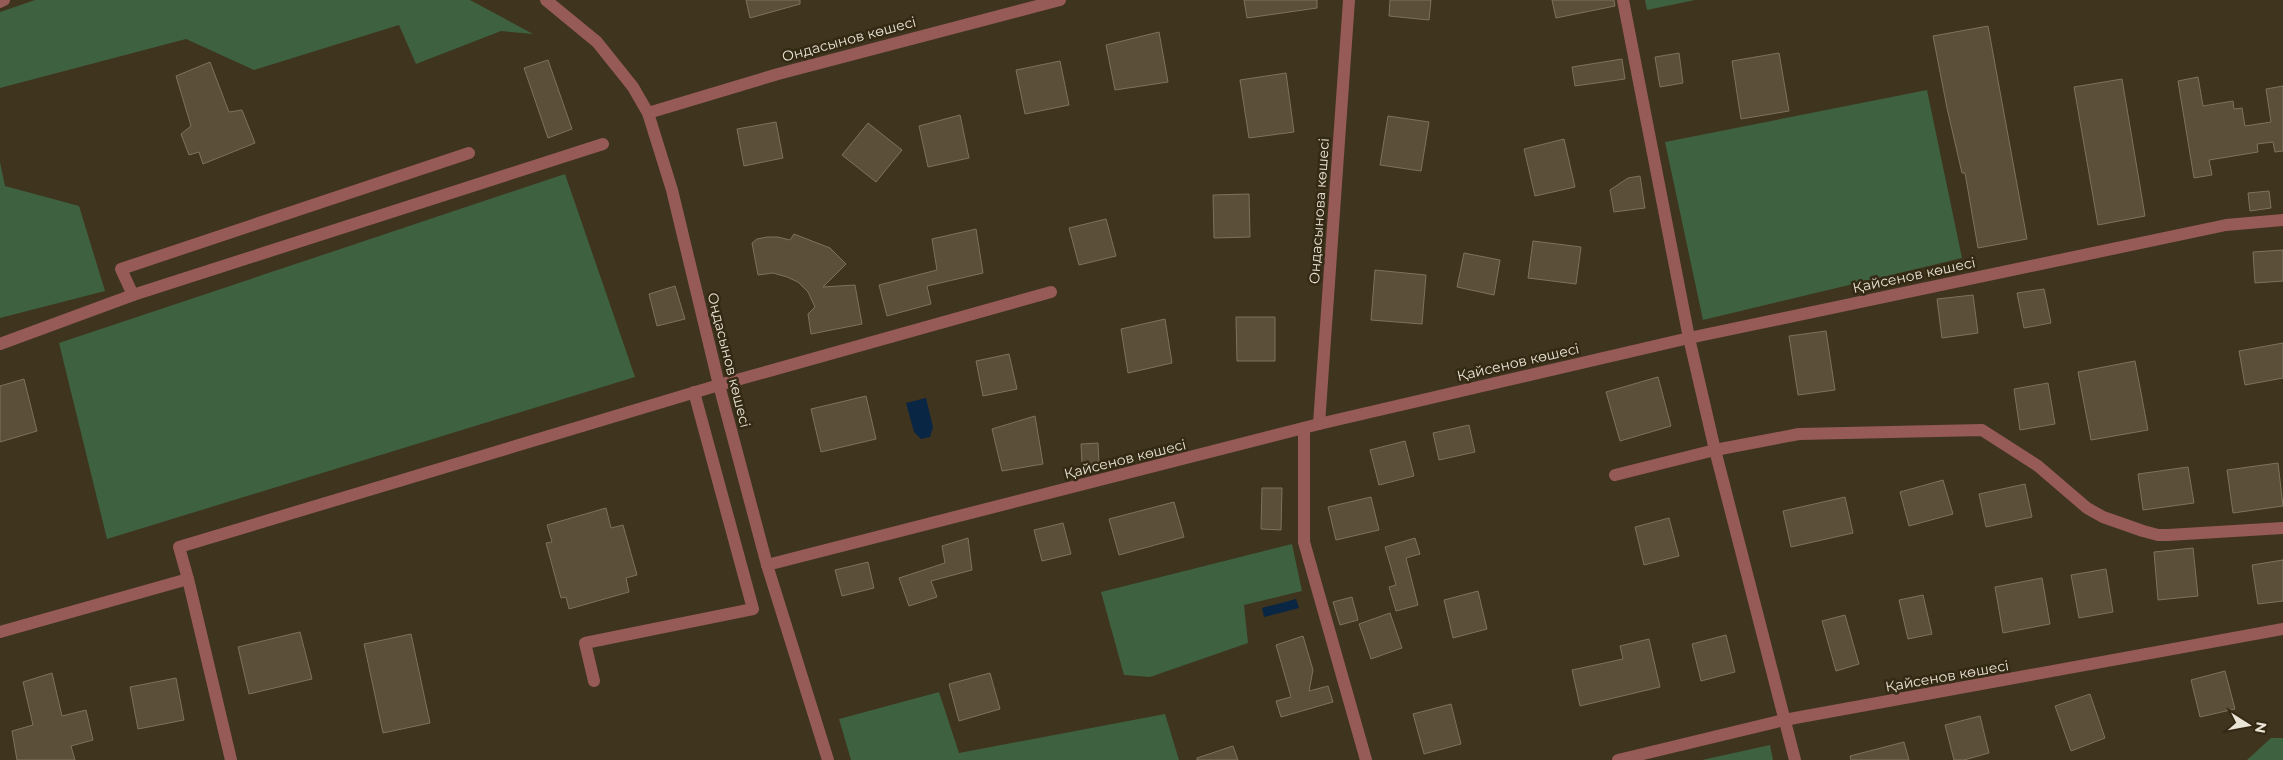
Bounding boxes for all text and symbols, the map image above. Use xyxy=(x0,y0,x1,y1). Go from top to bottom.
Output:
street label: Ондасынов көшесі xyxy=(780,12,918,66)
street label: Ондасынова көшесі xyxy=(1305,137,1333,285)
street label: Қайсенов көшесі xyxy=(1851,253,1977,297)
street label: Оңдасынов көшесі xyxy=(704,291,754,429)
street label: Қайсенов көшесі xyxy=(1455,339,1581,385)
street label: Қайсенов көшесі xyxy=(1062,435,1188,483)
street label: Қайсенов көшесі xyxy=(1884,656,2010,696)
north arrow xyxy=(2223,700,2273,750)
text: N xyxy=(2251,720,2271,735)

